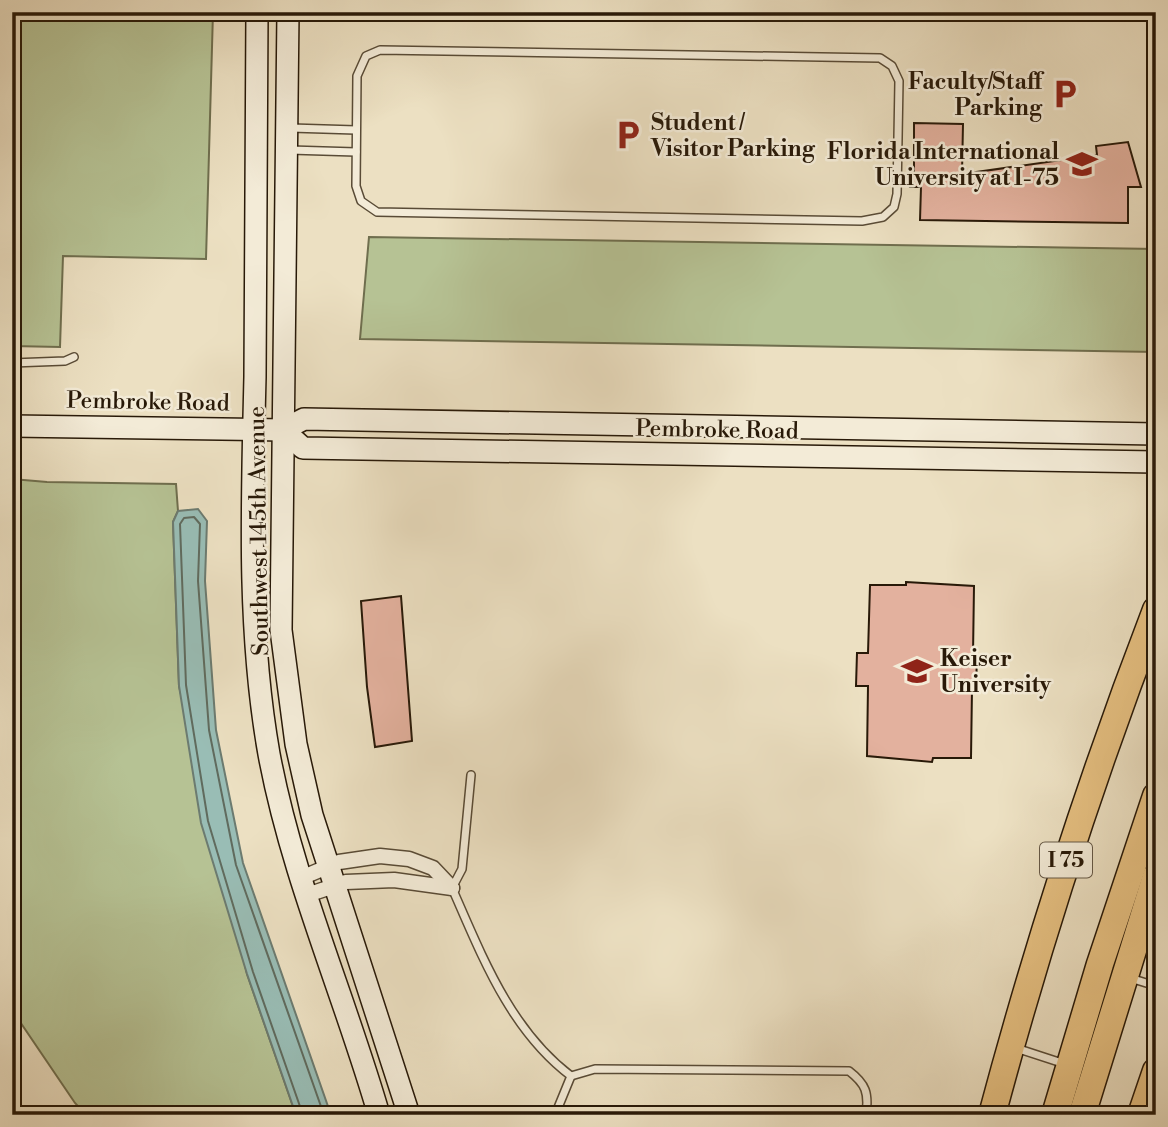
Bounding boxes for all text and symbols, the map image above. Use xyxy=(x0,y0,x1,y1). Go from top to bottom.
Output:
place label: Faculty/Staff Parking xyxy=(908,68,1045,122)
parking icon: Faculty/Staff Parking xyxy=(1048,77,1082,111)
place label: Student / Visitor Parking xyxy=(650,109,816,163)
parking icon: Student / Visitor Parking xyxy=(611,118,645,152)
place label: Florida International University at I-75 xyxy=(827,138,1059,192)
school or university icon: Florida International University at I-75 xyxy=(1065,147,1099,181)
street label: Pembroke Road xyxy=(66,387,230,417)
street label: Southwest 145th Avenue xyxy=(243,406,275,656)
street label: Pembroke Road xyxy=(635,415,799,445)
place label: Keiser University xyxy=(940,645,1052,699)
school or university icon: Keiser University xyxy=(900,654,934,688)
road number: I 75 xyxy=(1040,842,1092,878)

